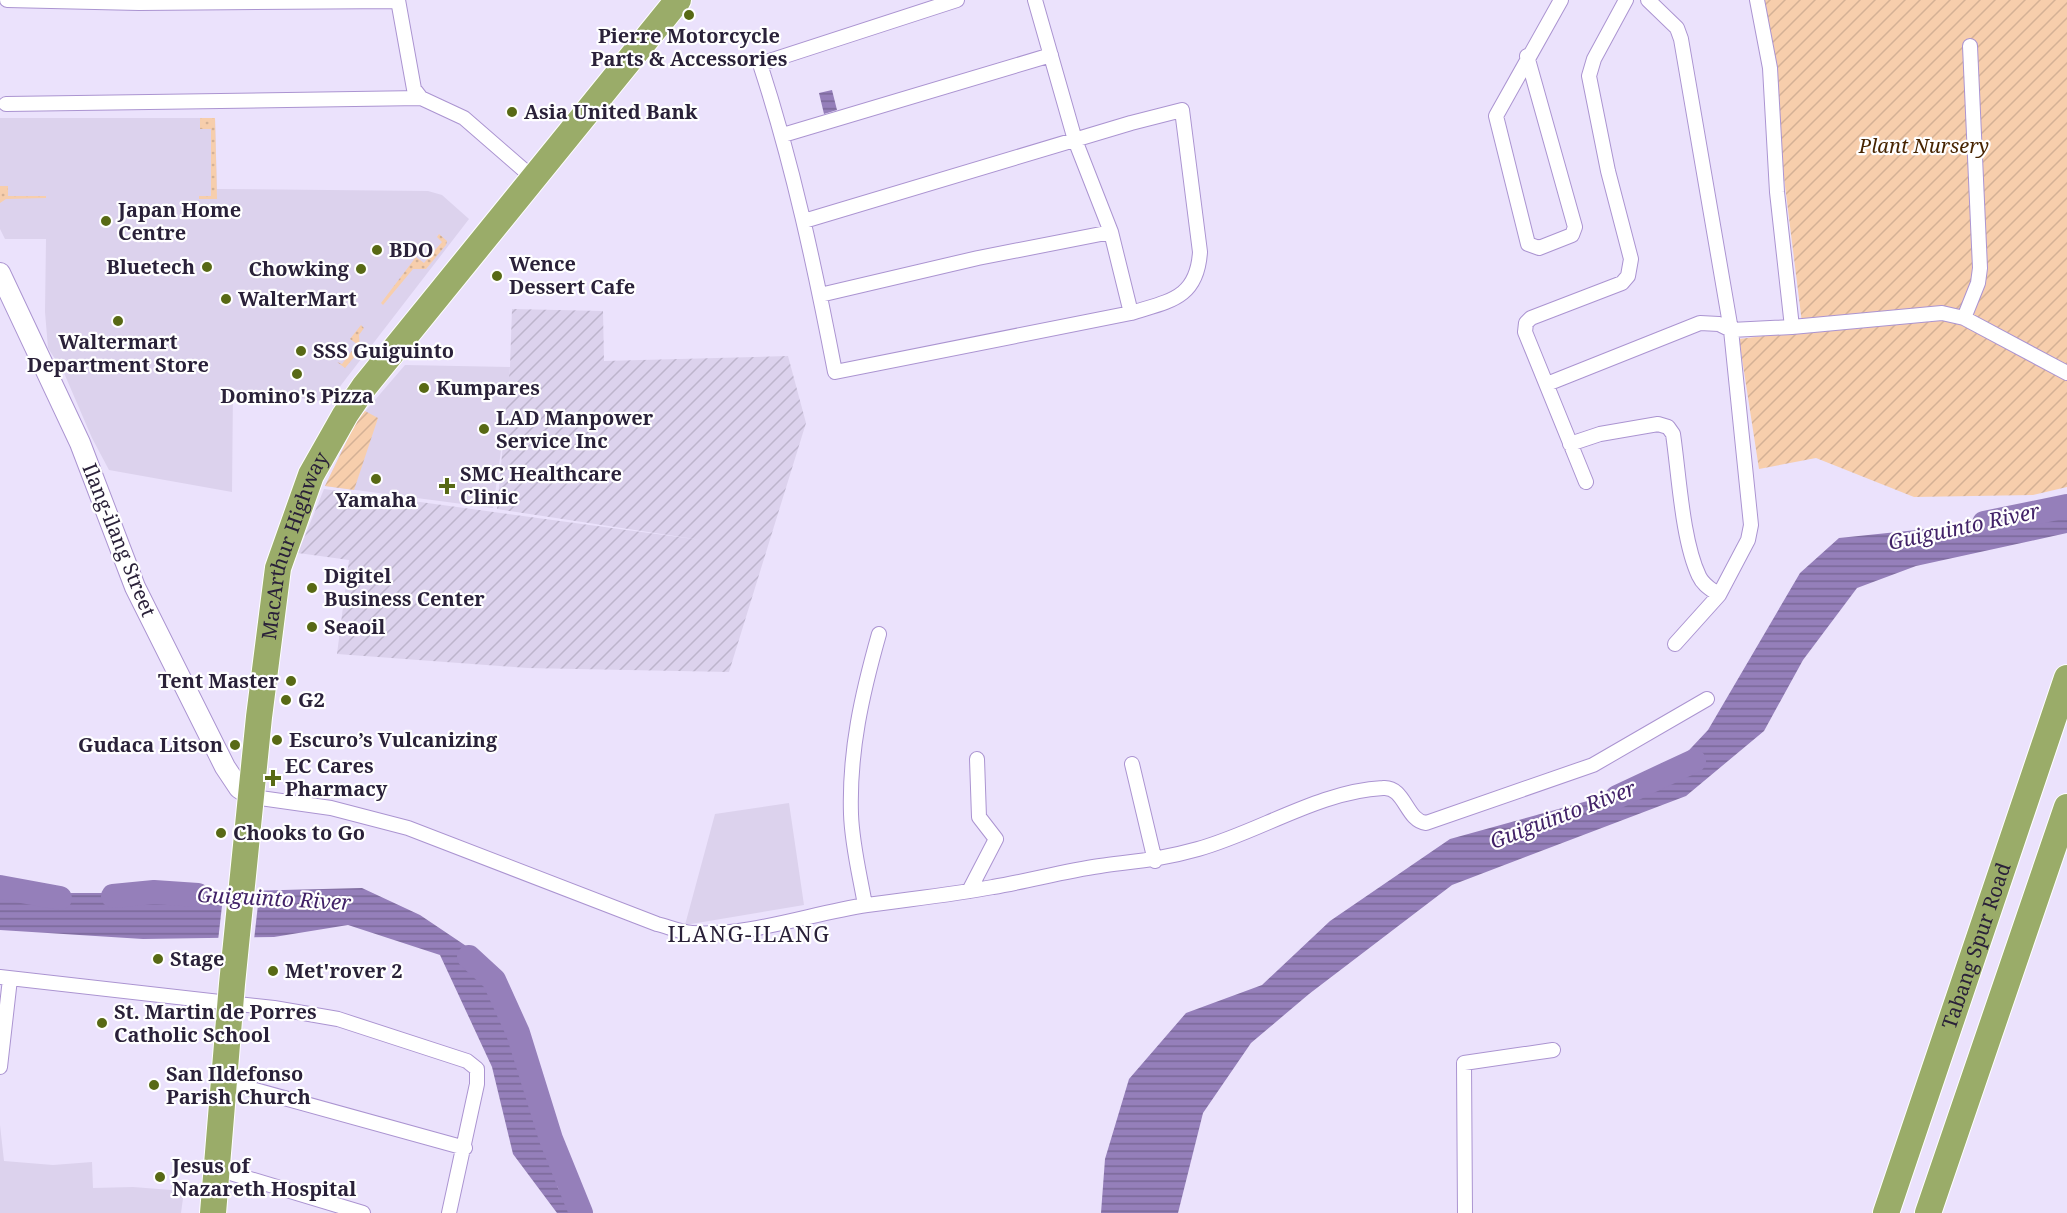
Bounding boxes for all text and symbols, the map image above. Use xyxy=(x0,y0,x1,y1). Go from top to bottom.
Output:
marker: Pierre Motorcycle Parts & Accessories xyxy=(682,8,696,22)
place label: Pierre Motorcycle Parts & Accessories xyxy=(591,22,787,72)
place label: Asia United Bank xyxy=(524,98,698,125)
marker: Asia United Bank xyxy=(505,105,519,119)
park label: Plant Nursery xyxy=(1858,132,1989,159)
place label: Japan Home Centre xyxy=(117,196,241,246)
marker: Japan Home Centre xyxy=(99,214,113,228)
place label: BDO xyxy=(389,236,434,263)
marker: BDO xyxy=(370,243,384,257)
place label: Wence Dessert Cafe xyxy=(509,250,635,300)
place label: Bluetech xyxy=(106,253,195,280)
place label: Chowking xyxy=(249,255,350,282)
marker: Bluetech xyxy=(200,260,214,274)
marker: Chowking xyxy=(354,262,368,276)
marker: Wence Dessert Cafe xyxy=(490,269,504,283)
place label: WalterMart xyxy=(238,285,357,312)
marker: WalterMart xyxy=(219,292,233,306)
marker: Waltermart Department Store xyxy=(111,314,125,328)
place label: Waltermart Department Store xyxy=(27,328,209,378)
place label: SSS Guiguinto xyxy=(313,337,454,364)
marker: SSS Guiguinto xyxy=(294,344,308,358)
marker: Domino's Pizza xyxy=(290,367,304,381)
place label: Kumpares xyxy=(436,374,540,401)
marker: Kumpares xyxy=(417,381,431,395)
place label: Domino's Pizza xyxy=(220,382,374,409)
place label: LAD Manpower Service Inc xyxy=(496,404,654,454)
marker: LAD Manpower Service Inc xyxy=(477,422,491,436)
street label: MacArthur Highway xyxy=(255,446,335,641)
street label: Ilang-ilang Street xyxy=(76,459,163,621)
place label: SMC Healthcare Clinic xyxy=(460,460,622,510)
marker: Yamaha xyxy=(369,472,383,486)
marker: SMC Healthcare Clinic xyxy=(438,477,456,495)
place label: Yamaha xyxy=(335,486,417,513)
water label: Guiguinto River xyxy=(1885,496,2042,556)
place label: Digitel Business Center xyxy=(324,562,485,612)
marker: Digitel Business Center xyxy=(305,581,319,595)
place label: Seaoil xyxy=(324,613,385,640)
marker: Seaoil xyxy=(305,620,319,634)
place label: Tent Master xyxy=(158,667,280,694)
marker: Tent Master xyxy=(284,674,298,688)
place label: G2 xyxy=(298,686,325,713)
marker: G2 xyxy=(279,693,293,707)
place label: Escuro’s Vulcanizing xyxy=(289,726,498,753)
place label: Gudaca Litson xyxy=(78,731,223,758)
marker: Escuro’s Vulcanizing xyxy=(270,733,284,747)
marker: Gudaca Litson xyxy=(228,738,242,752)
place label: EC Cares Pharmacy xyxy=(285,752,388,802)
marker: EC Cares Pharmacy xyxy=(266,771,280,785)
water label: Guiguinto River xyxy=(1486,773,1640,855)
place label: Chooks to Go xyxy=(233,819,365,846)
marker: Chooks to Go xyxy=(214,826,228,840)
street label: Tabang Spur Road xyxy=(1935,859,2017,1032)
water label: Guiguinto River xyxy=(196,880,352,916)
district label: ILANG-ILANG xyxy=(668,918,830,948)
place label: Stage xyxy=(170,945,224,972)
marker: Stage xyxy=(151,952,165,966)
place label: Met'rover 2 xyxy=(285,957,403,984)
marker: Met'rover 2 xyxy=(266,964,280,978)
place label: St. Martin de Porres Catholic School xyxy=(114,998,317,1048)
marker: St. Martin de Porres Catholic School xyxy=(95,1016,109,1030)
place label: San Ildefonso Parish Church xyxy=(166,1060,311,1110)
marker: San Ildefonso Parish Church xyxy=(147,1078,161,1092)
place label: Jesus of Nazareth Hospital xyxy=(171,1152,356,1202)
marker: Jesus of Nazareth Hospital xyxy=(153,1170,167,1184)

